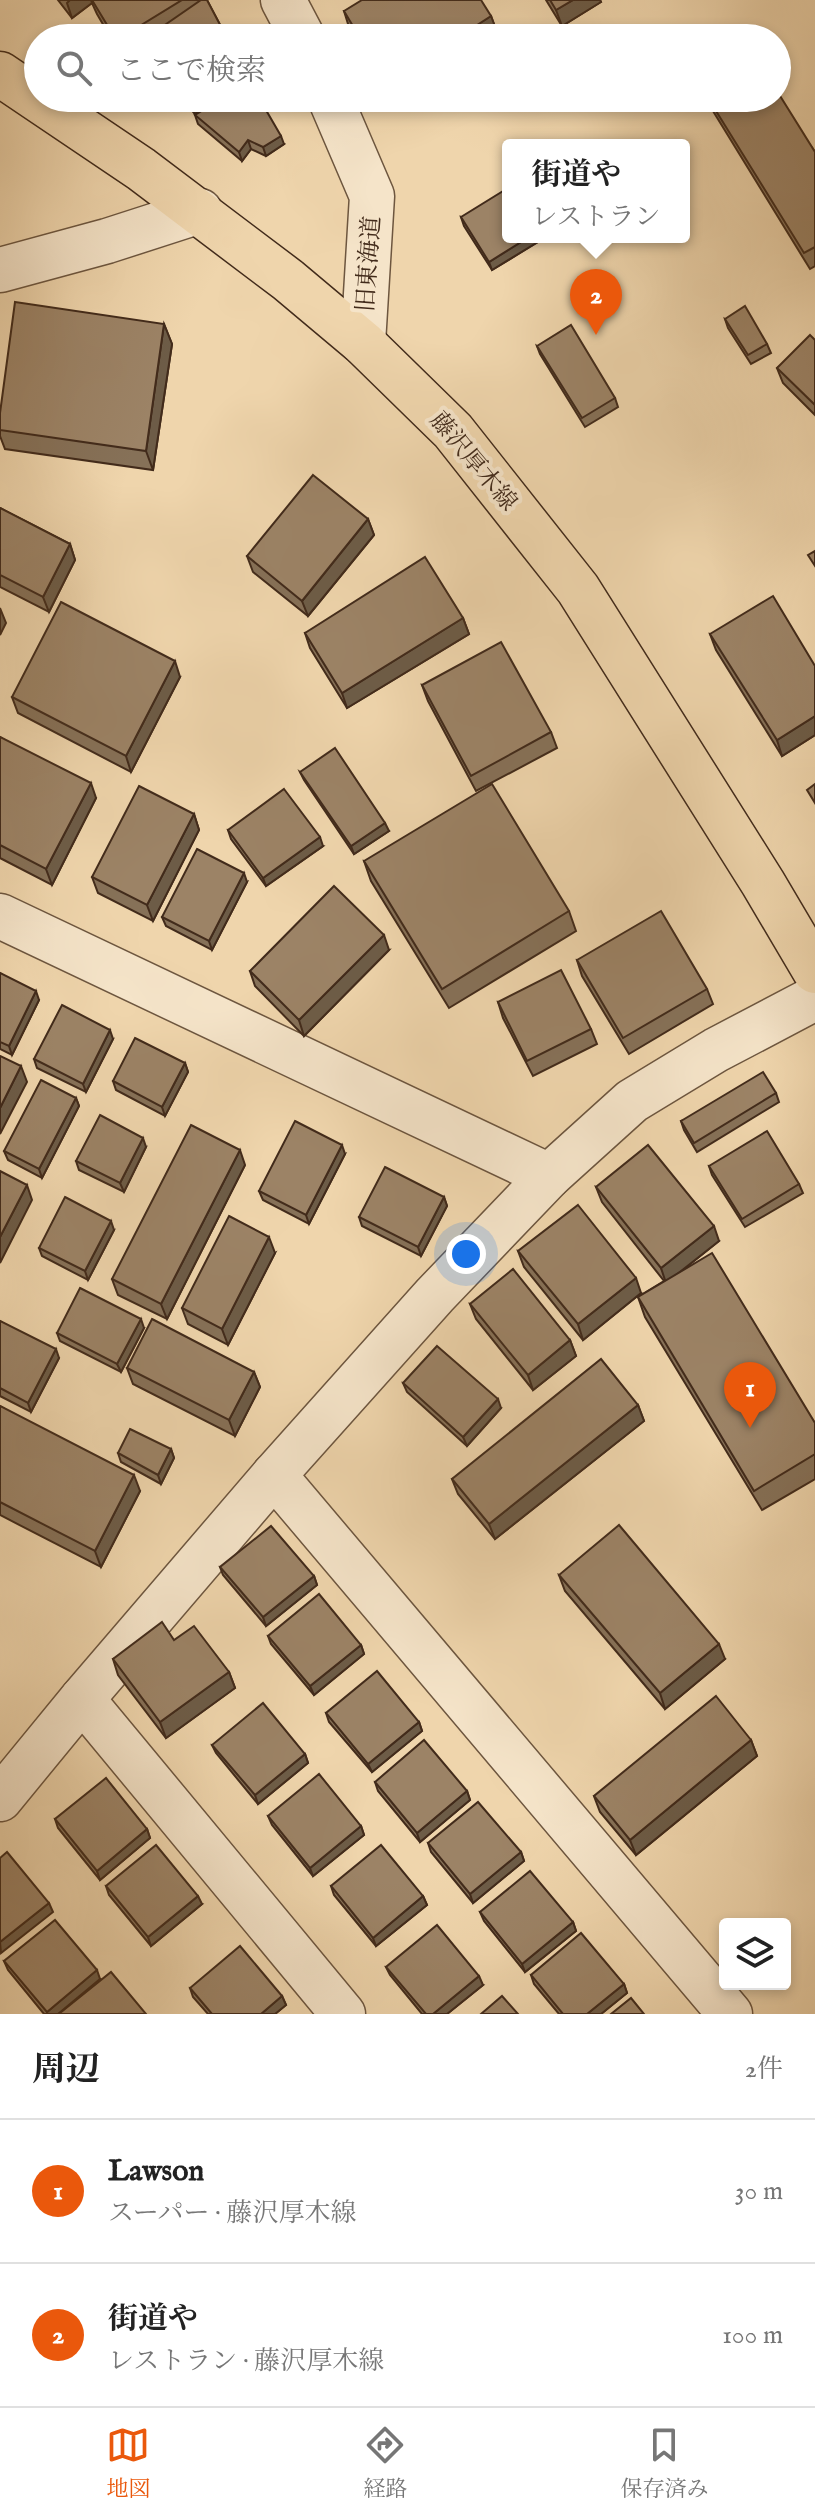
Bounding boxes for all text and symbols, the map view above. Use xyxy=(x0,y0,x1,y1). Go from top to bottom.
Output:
search box xyxy=(24,24,791,112)
icon: search xyxy=(52,46,96,90)
text: ここで検索 xyxy=(116,53,266,91)
popup xyxy=(502,139,690,243)
text: 街道や xyxy=(531,157,621,195)
text: レストラン xyxy=(531,201,661,234)
street label: 旧東海道 xyxy=(351,215,388,313)
pin: 2 xyxy=(570,269,622,335)
street label: 藤沢厚木線 xyxy=(422,406,523,518)
your location xyxy=(446,1234,486,1274)
pin: 1 xyxy=(724,1362,776,1428)
map controls xyxy=(719,1918,791,1990)
button: layers xyxy=(719,1918,791,1990)
text: 周辺 xyxy=(32,2049,100,2092)
text: 2件 xyxy=(745,2053,783,2086)
text: Lawson xyxy=(108,2153,204,2191)
text: 1 xyxy=(53,2175,63,2208)
text: 30 m xyxy=(735,2175,783,2208)
text: スーパー · 藤沢厚木線 xyxy=(108,2197,357,2230)
text: 街道や xyxy=(108,2301,198,2339)
text: 2 xyxy=(52,2319,64,2352)
text: 100 m xyxy=(722,2319,783,2352)
text: レストラン · 藤沢厚木線 xyxy=(108,2345,384,2378)
tab: 地図 xyxy=(106,2423,151,2504)
tab: 経路 xyxy=(363,2423,408,2504)
tab: 保存済み xyxy=(620,2423,709,2504)

